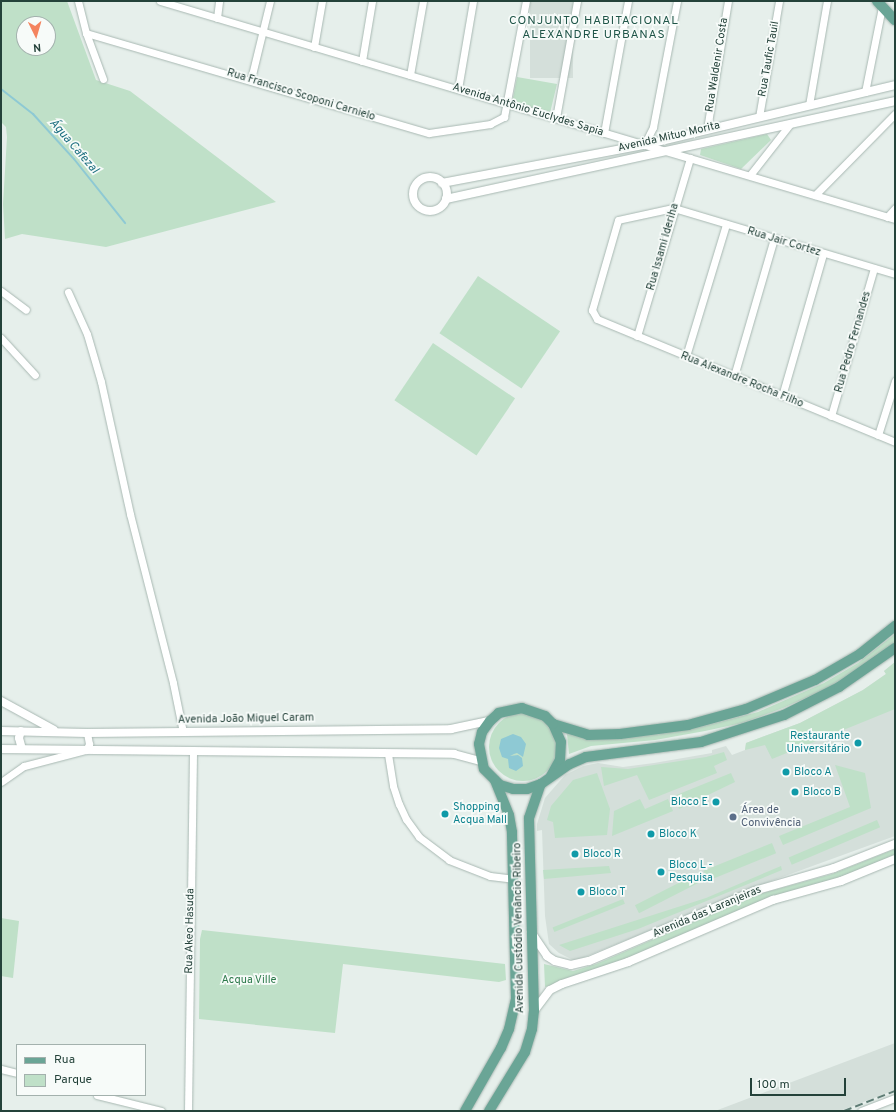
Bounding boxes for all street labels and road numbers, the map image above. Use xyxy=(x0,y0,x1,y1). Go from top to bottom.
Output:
street label: Rua Waldenir Costa xyxy=(703,17,731,113)
street label: Rua Taufic Tauil xyxy=(756,20,782,98)
street label: Rua Francisco Scoponi Carnielo xyxy=(225,66,377,124)
street label: Avenida Antônio Euclydes Sapia xyxy=(451,81,605,139)
street label: Avenida Mituo Morita xyxy=(617,119,721,155)
street label: Rua Issami Ideriha xyxy=(644,202,682,292)
street label: Rua Jair Cortez xyxy=(746,225,822,259)
street label: Rua Pedro Fernandes xyxy=(832,290,874,394)
street label: Rua Alexandre Rocha Filho xyxy=(678,349,806,411)
street label: Avenida João Miguel Caram xyxy=(178,711,314,727)
street label: Avenida Custódio Venâncio Ribeiro xyxy=(511,842,527,1014)
street label: Avenida das Laranjeiras xyxy=(651,883,763,941)
street label: Rua Akeo Hasuda xyxy=(183,888,197,974)

